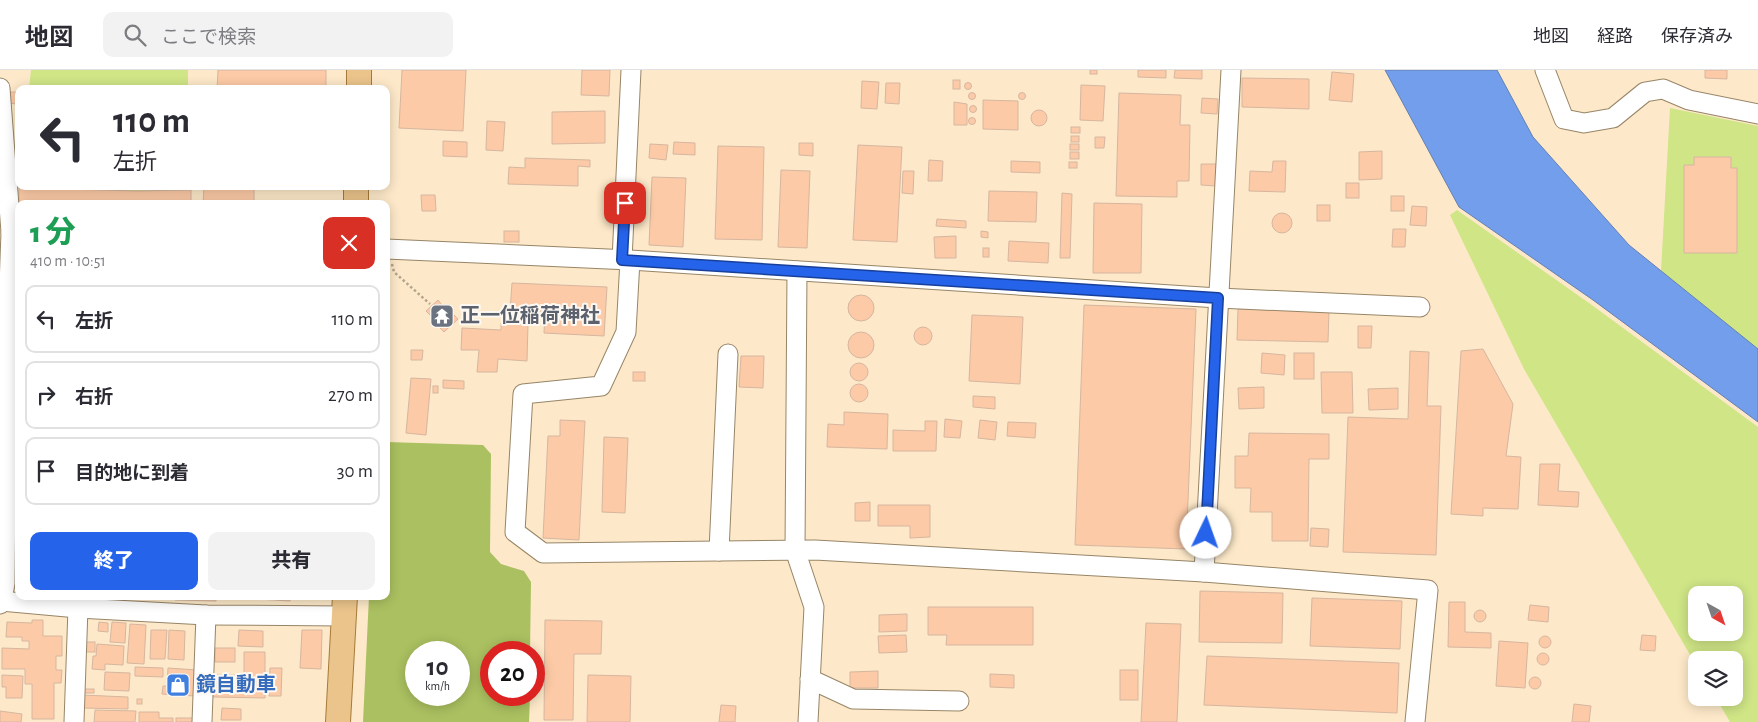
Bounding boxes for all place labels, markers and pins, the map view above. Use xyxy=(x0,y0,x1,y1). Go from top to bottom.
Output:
pin xyxy=(604,182,646,224)
temple icon: 正一位稲荷神社 xyxy=(429,303,455,329)
place label: 正一位稲荷神社 xyxy=(460,304,600,326)
shop icon: 鏡自動車 xyxy=(165,672,191,698)
place label: 鏡自動車 xyxy=(196,674,276,695)

